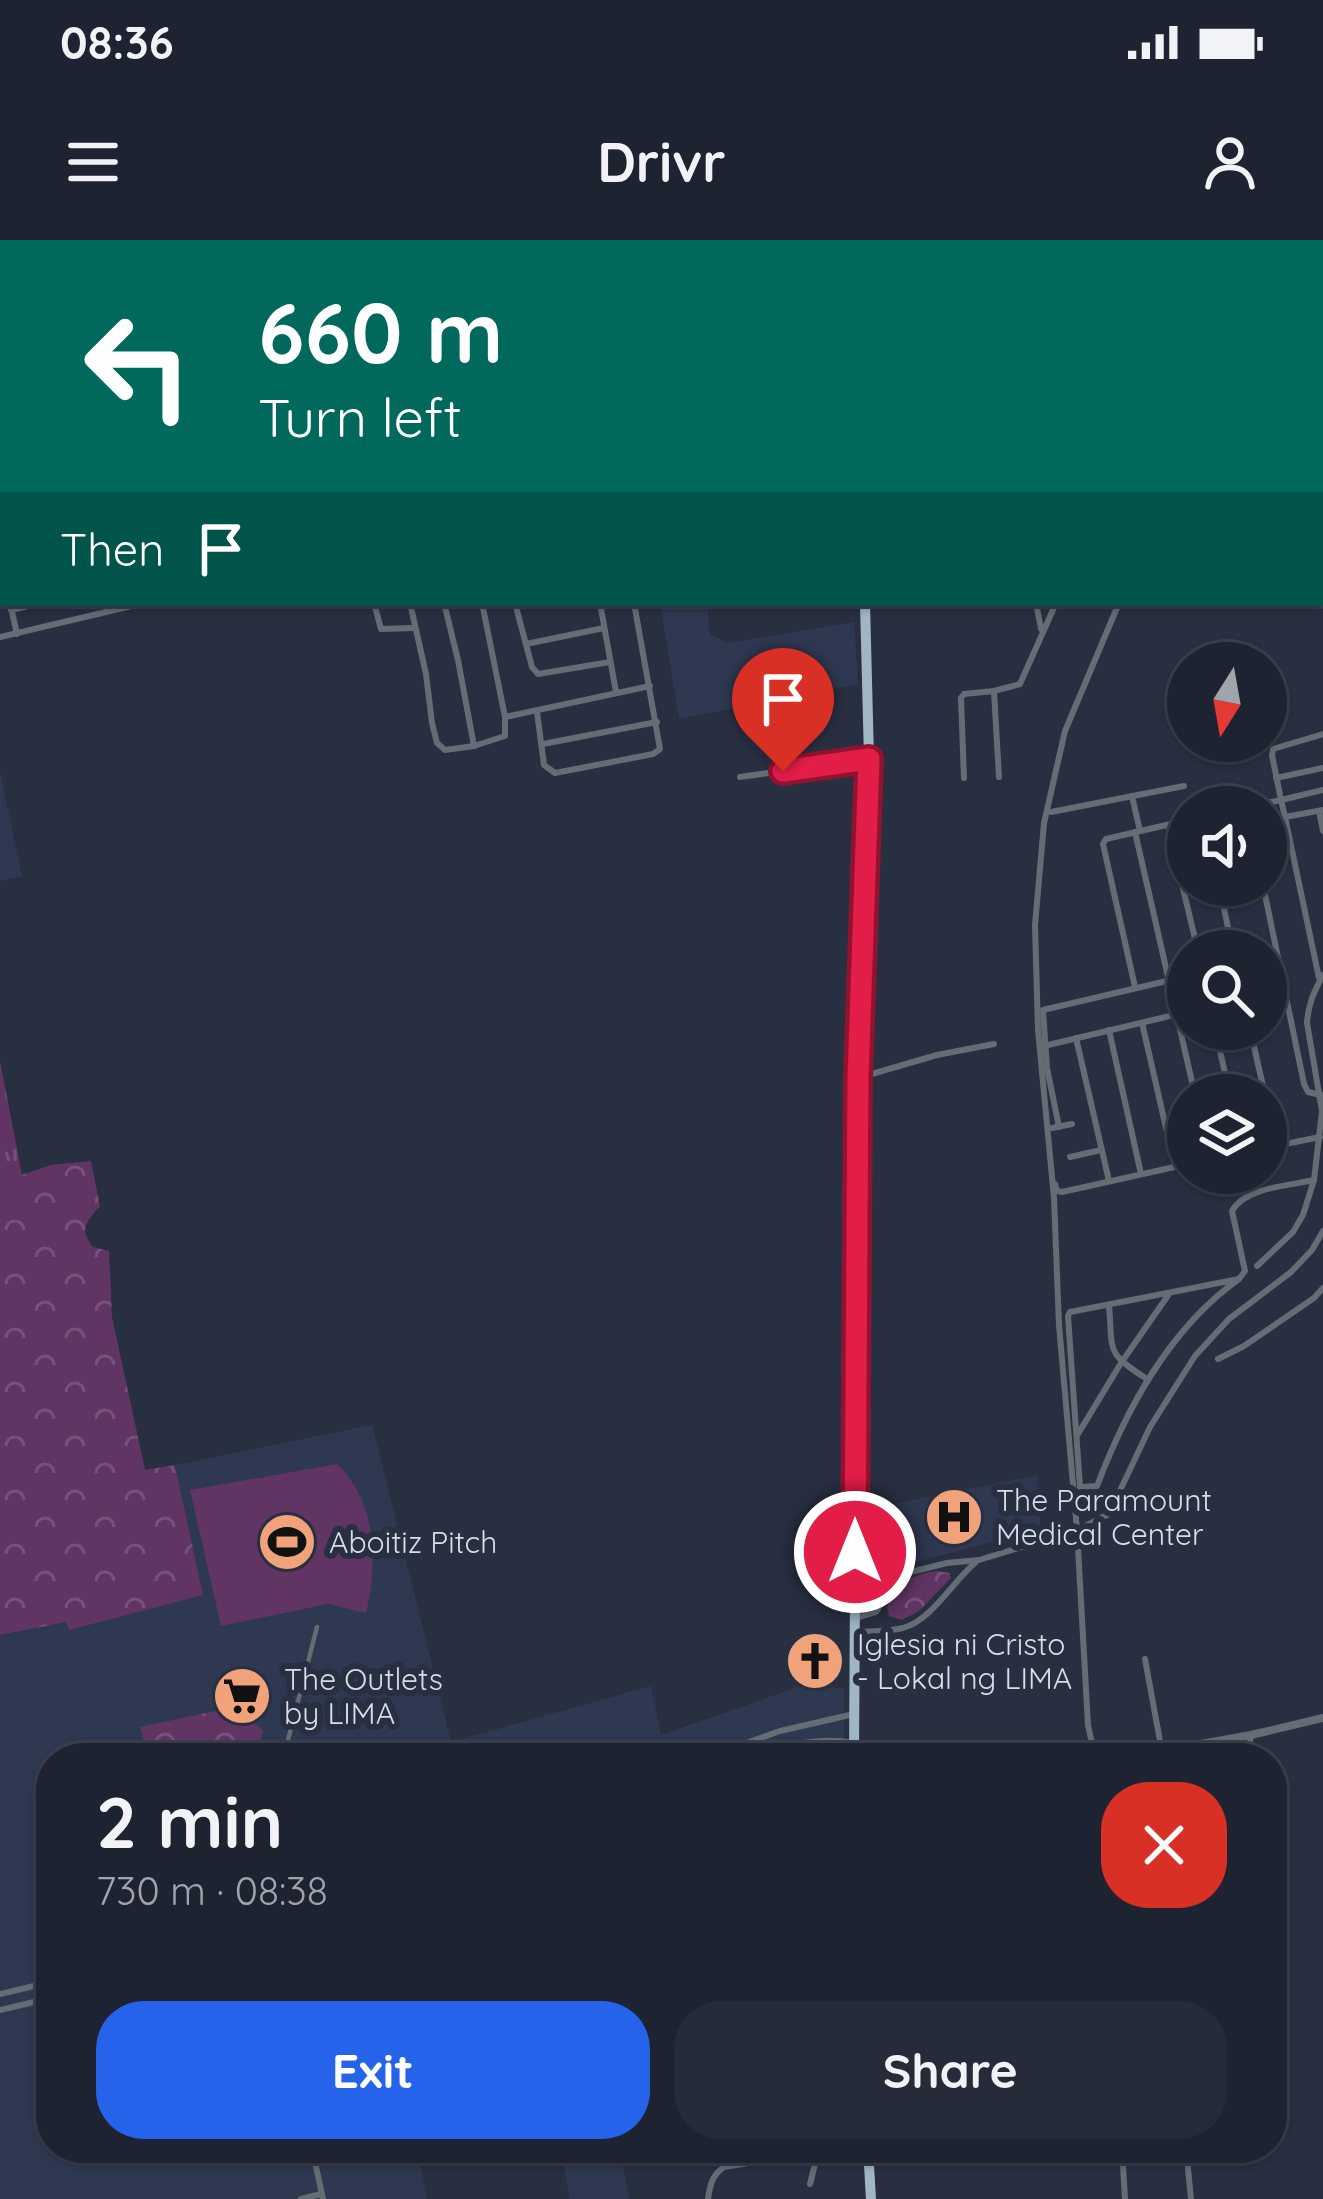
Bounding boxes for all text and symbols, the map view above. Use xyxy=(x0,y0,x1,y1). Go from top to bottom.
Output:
text: 08:36 xyxy=(60,14,174,70)
text: Drivr xyxy=(597,128,726,196)
icon: menu xyxy=(60,129,126,195)
icon: person xyxy=(1197,129,1263,195)
text: 660 m xyxy=(258,279,503,384)
icon: left xyxy=(60,288,216,444)
text: Turn left xyxy=(258,383,462,451)
icon: arrive xyxy=(188,516,254,582)
text: Then xyxy=(60,521,164,577)
north arrow xyxy=(1167,642,1287,762)
map controls xyxy=(1167,642,1287,1194)
pin xyxy=(732,648,834,771)
icon: arrive xyxy=(750,666,816,732)
button: sound xyxy=(1167,786,1287,906)
button: search xyxy=(1167,930,1287,1050)
button: layers xyxy=(1167,1074,1287,1194)
place label: The Paramount Medical Center xyxy=(996,1481,1212,1553)
hospital icon: The Paramount Medical Center xyxy=(923,1486,985,1548)
position arrow xyxy=(792,1489,918,1615)
sports icon: Aboitiz Pitch xyxy=(256,1511,318,1573)
place label: Aboitiz Pitch xyxy=(329,1523,497,1561)
place label: Iglesia ni Cristo - Lokal ng LIMA xyxy=(857,1625,1072,1697)
church icon: Iglesia ni Cristo - Lokal ng LIMA xyxy=(784,1630,846,1692)
place label: The Outlets by LIMA xyxy=(284,1660,443,1732)
supermarket icon: The Outlets by LIMA xyxy=(211,1665,273,1727)
text: 2 min xyxy=(96,1776,283,1866)
button: close xyxy=(1101,1782,1227,1908)
text: 730 m · 08:38 xyxy=(96,1866,328,1915)
button: Exit xyxy=(96,2001,650,2139)
button: Share xyxy=(674,2001,1227,2139)

